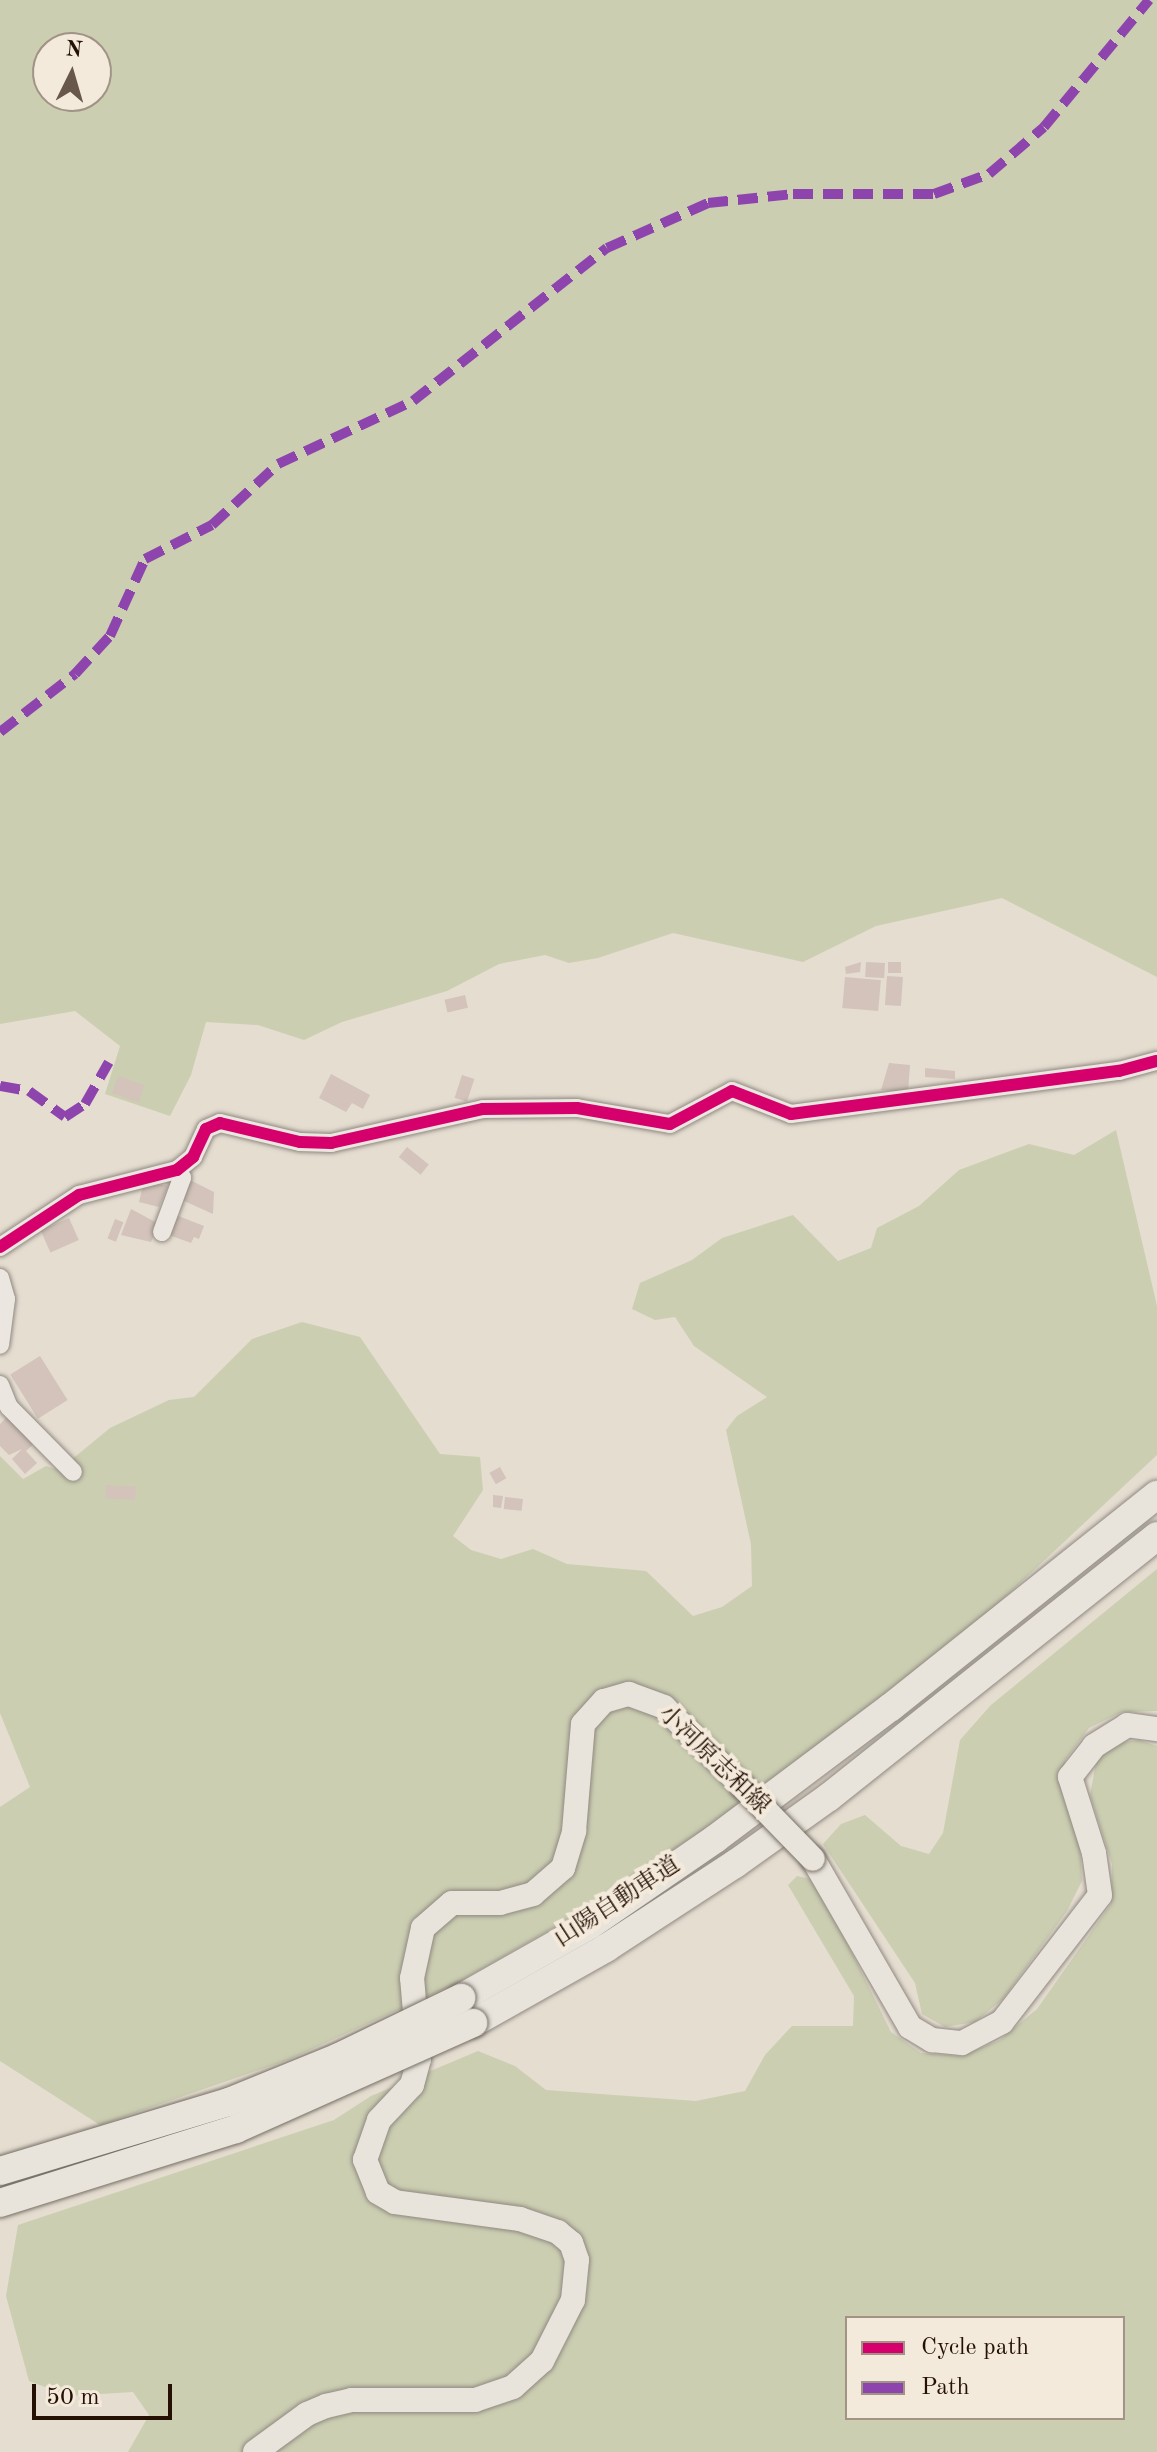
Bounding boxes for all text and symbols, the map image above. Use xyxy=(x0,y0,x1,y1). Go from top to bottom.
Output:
north arrow xyxy=(32,32,112,112)
text: N xyxy=(65,38,83,62)
street label: 小河原志和線 xyxy=(651,1701,775,1821)
street label: 山陽自動車道 xyxy=(550,1852,686,1954)
legend xyxy=(845,2316,1125,2420)
text: Cycle path xyxy=(921,2336,1029,2360)
scale bar xyxy=(36,2368,176,2418)
text: Path xyxy=(921,2376,970,2400)
text: 50 m xyxy=(46,2386,100,2410)

